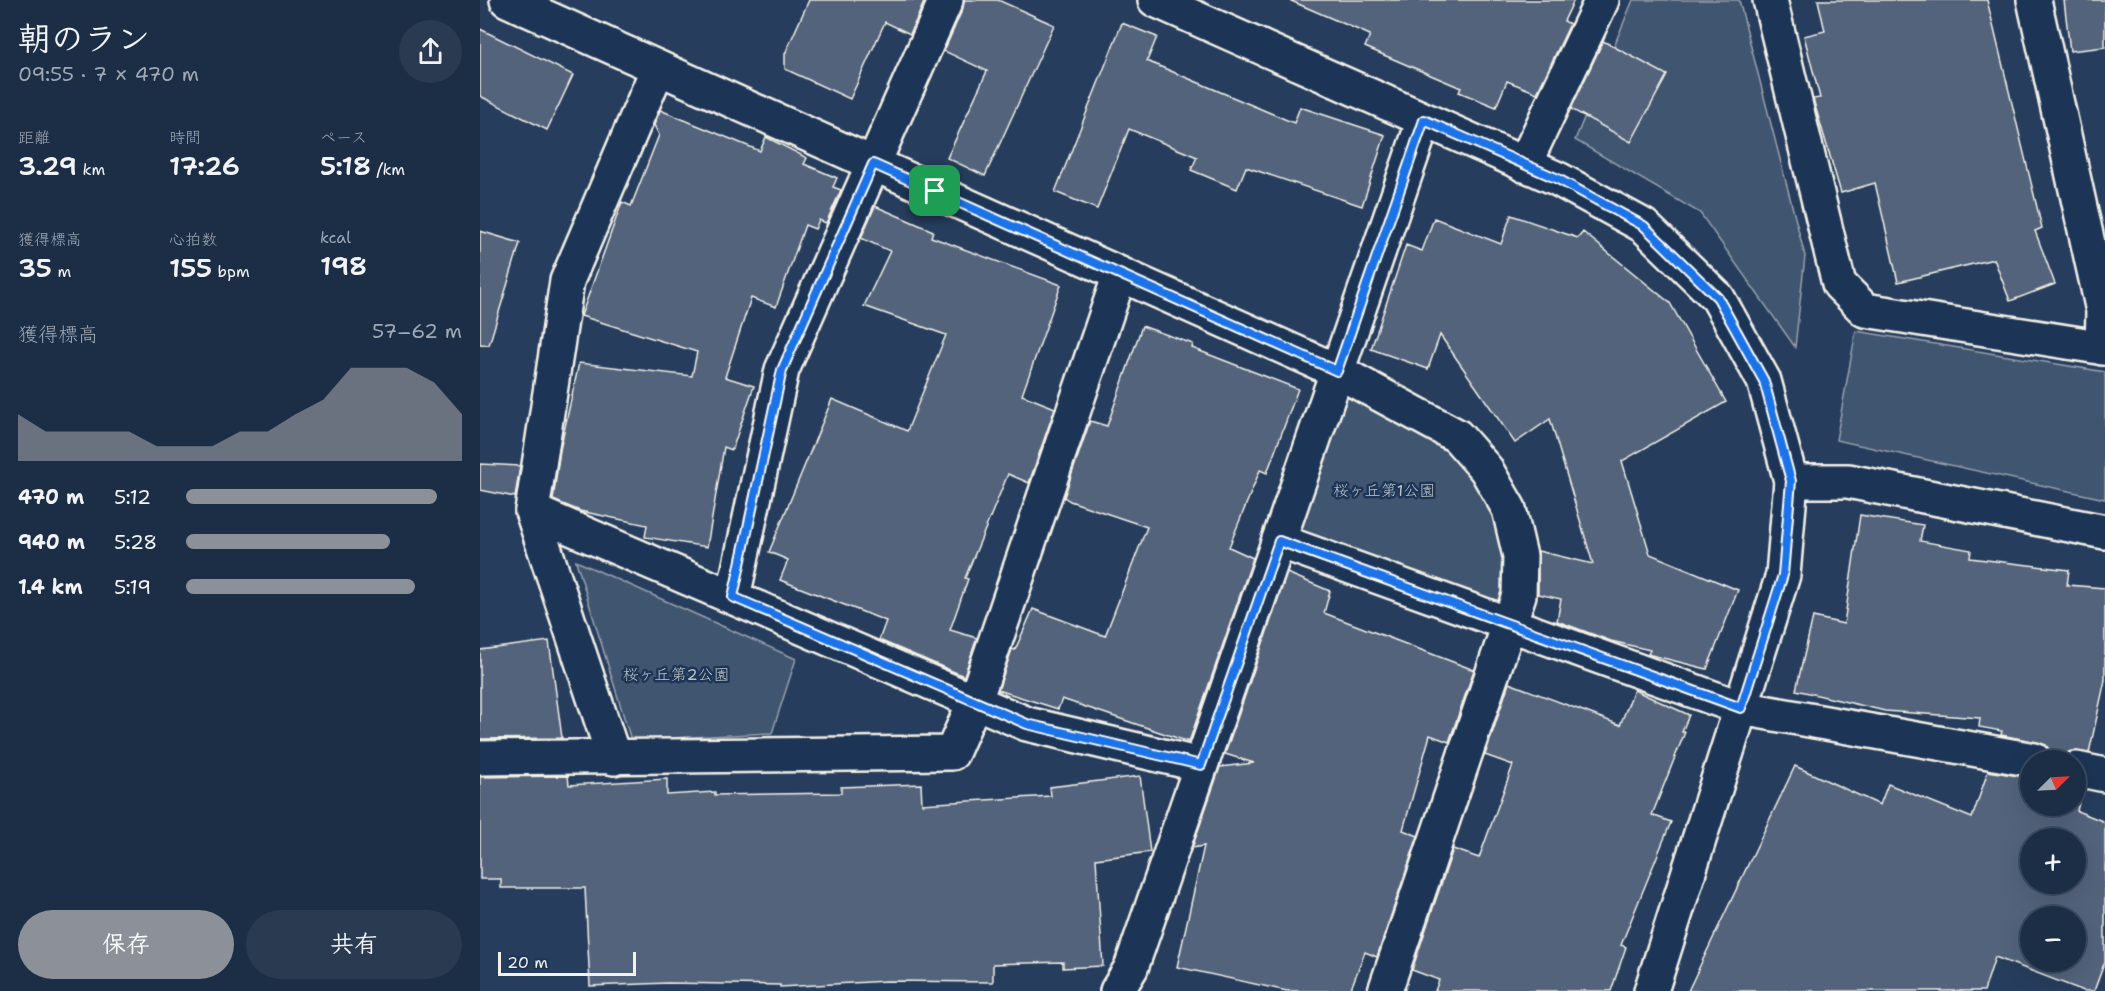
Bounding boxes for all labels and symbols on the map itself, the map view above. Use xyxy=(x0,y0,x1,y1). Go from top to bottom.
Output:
pin xyxy=(909,165,960,216)
park label: 桜ヶ丘第1公園 xyxy=(1333,480,1435,501)
park label: 桜ヶ丘第2公園 xyxy=(622,664,730,685)
north arrow xyxy=(2020,750,2086,816)
scale bar xyxy=(498,949,636,976)

